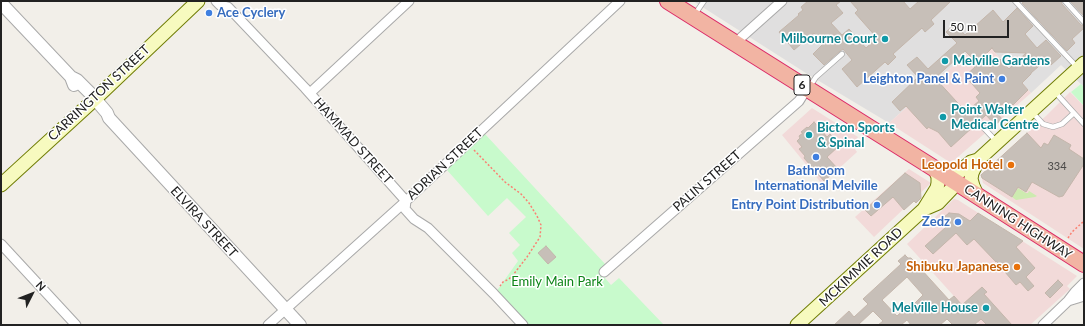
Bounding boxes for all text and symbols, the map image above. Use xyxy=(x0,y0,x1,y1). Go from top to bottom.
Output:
place label: Ace Cyclery xyxy=(217,5,285,21)
marker: Ace Cyclery xyxy=(204,8,214,18)
scale bar xyxy=(945,12,1011,38)
text: 50 m xyxy=(950,19,977,34)
place label: Milbourne Court xyxy=(781,31,877,47)
marker: Milbourne Court xyxy=(880,34,890,44)
street label: CARRINGTON STREET xyxy=(45,42,153,144)
place label: Melville Gardens xyxy=(953,53,1050,69)
marker: Melville Gardens xyxy=(940,56,950,66)
place label: Leighton Panel & Paint xyxy=(863,71,994,87)
marker: Leighton Panel & Paint xyxy=(997,74,1007,84)
road number: 6 xyxy=(794,75,810,95)
street label: HAMMAD STREET xyxy=(310,95,396,187)
place label: Point Walter Medical Centre xyxy=(951,102,1039,133)
marker: Point Walter Medical Centre xyxy=(938,112,948,122)
place label: Bicton Sports & Spinal xyxy=(817,120,895,151)
street label: ADRIAN STREET xyxy=(404,125,486,203)
marker: Bicton Sports & Spinal xyxy=(804,130,814,140)
street label: PALIN STREET xyxy=(670,147,744,215)
marker: Bathroom International Melville xyxy=(811,152,821,162)
place label: Leopold Hotel xyxy=(921,157,1003,173)
house number: 334 xyxy=(1047,159,1067,173)
marker: Leopold Hotel xyxy=(1006,160,1016,170)
place label: Bathroom International Melville xyxy=(754,163,878,194)
street label: CANNING HIGHWAY xyxy=(961,181,1075,263)
street label: ELVIRA STREET xyxy=(167,183,241,261)
place label: Entry Point Distribution xyxy=(731,197,869,213)
marker: Entry Point Distribution xyxy=(872,200,882,210)
place label: Zedz xyxy=(922,214,950,230)
marker: Zedz xyxy=(953,217,963,227)
street label: MCKIMMIE ROAD xyxy=(816,224,906,310)
place label: Shibuku Japanese xyxy=(906,259,1009,275)
marker: Shibuku Japanese xyxy=(1012,262,1022,272)
north arrow xyxy=(12,274,52,314)
park label: Emily Main Park xyxy=(511,274,603,290)
text: N xyxy=(34,278,49,293)
place label: Melville House xyxy=(892,300,978,316)
marker: Melville House xyxy=(981,303,991,313)

